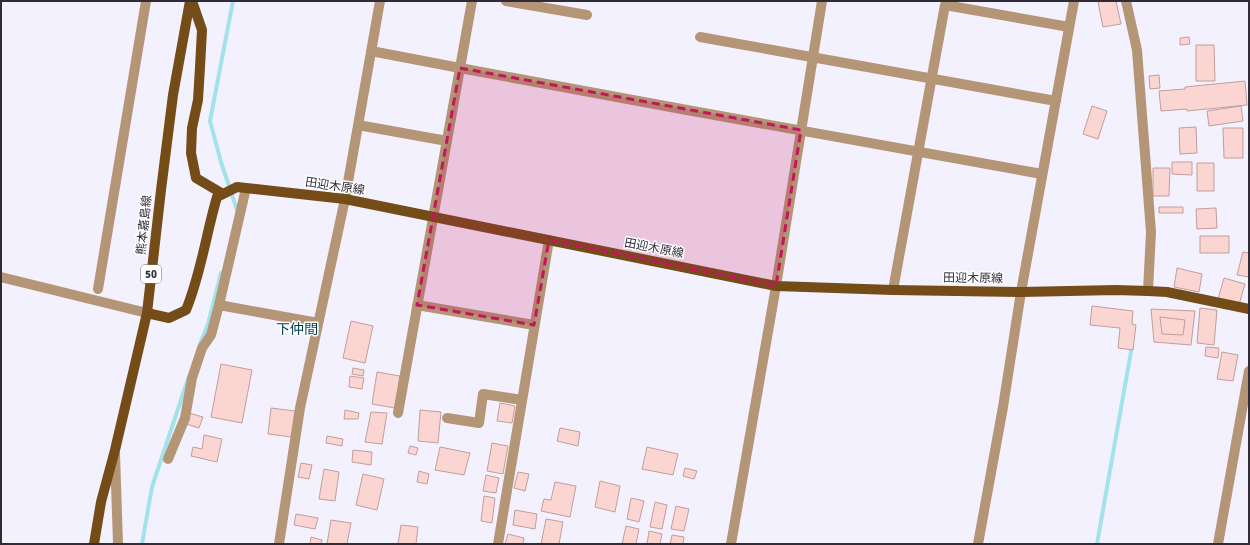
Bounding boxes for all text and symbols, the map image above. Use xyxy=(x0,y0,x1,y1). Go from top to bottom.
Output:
street label: 田迎木原線 xyxy=(304,175,366,198)
street label: 熊本嘉島線 xyxy=(134,194,155,256)
street label: 田迎木原線 xyxy=(623,235,685,262)
road number: 50 xyxy=(141,265,161,283)
street label: 田迎木原線 xyxy=(943,270,1003,287)
district label: 下仲間 xyxy=(276,321,318,338)

